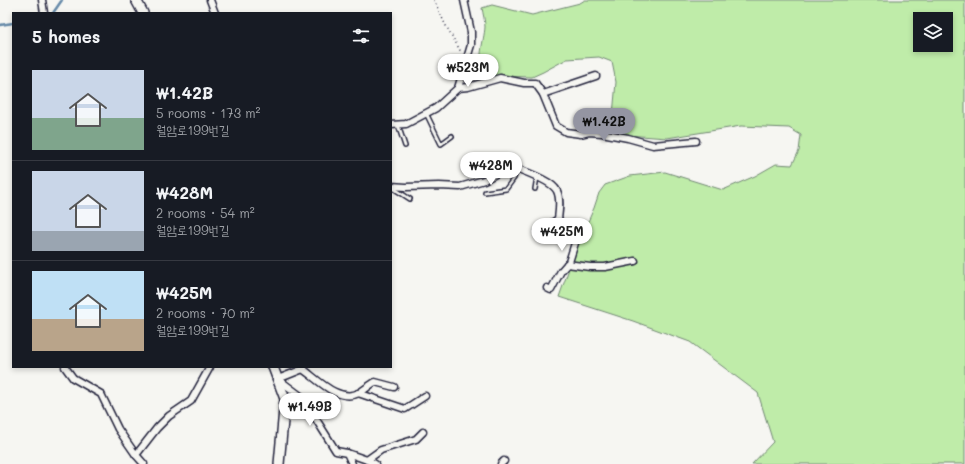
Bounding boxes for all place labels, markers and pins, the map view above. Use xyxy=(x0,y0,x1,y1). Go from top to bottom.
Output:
pin: ₩523M xyxy=(440,54,496,88)
pin: ₩1.42B xyxy=(571,108,637,142)
pin: ₩428M xyxy=(463,152,519,186)
pin: ₩425M xyxy=(534,218,590,252)
pin: ₩1.49B xyxy=(277,393,343,427)

